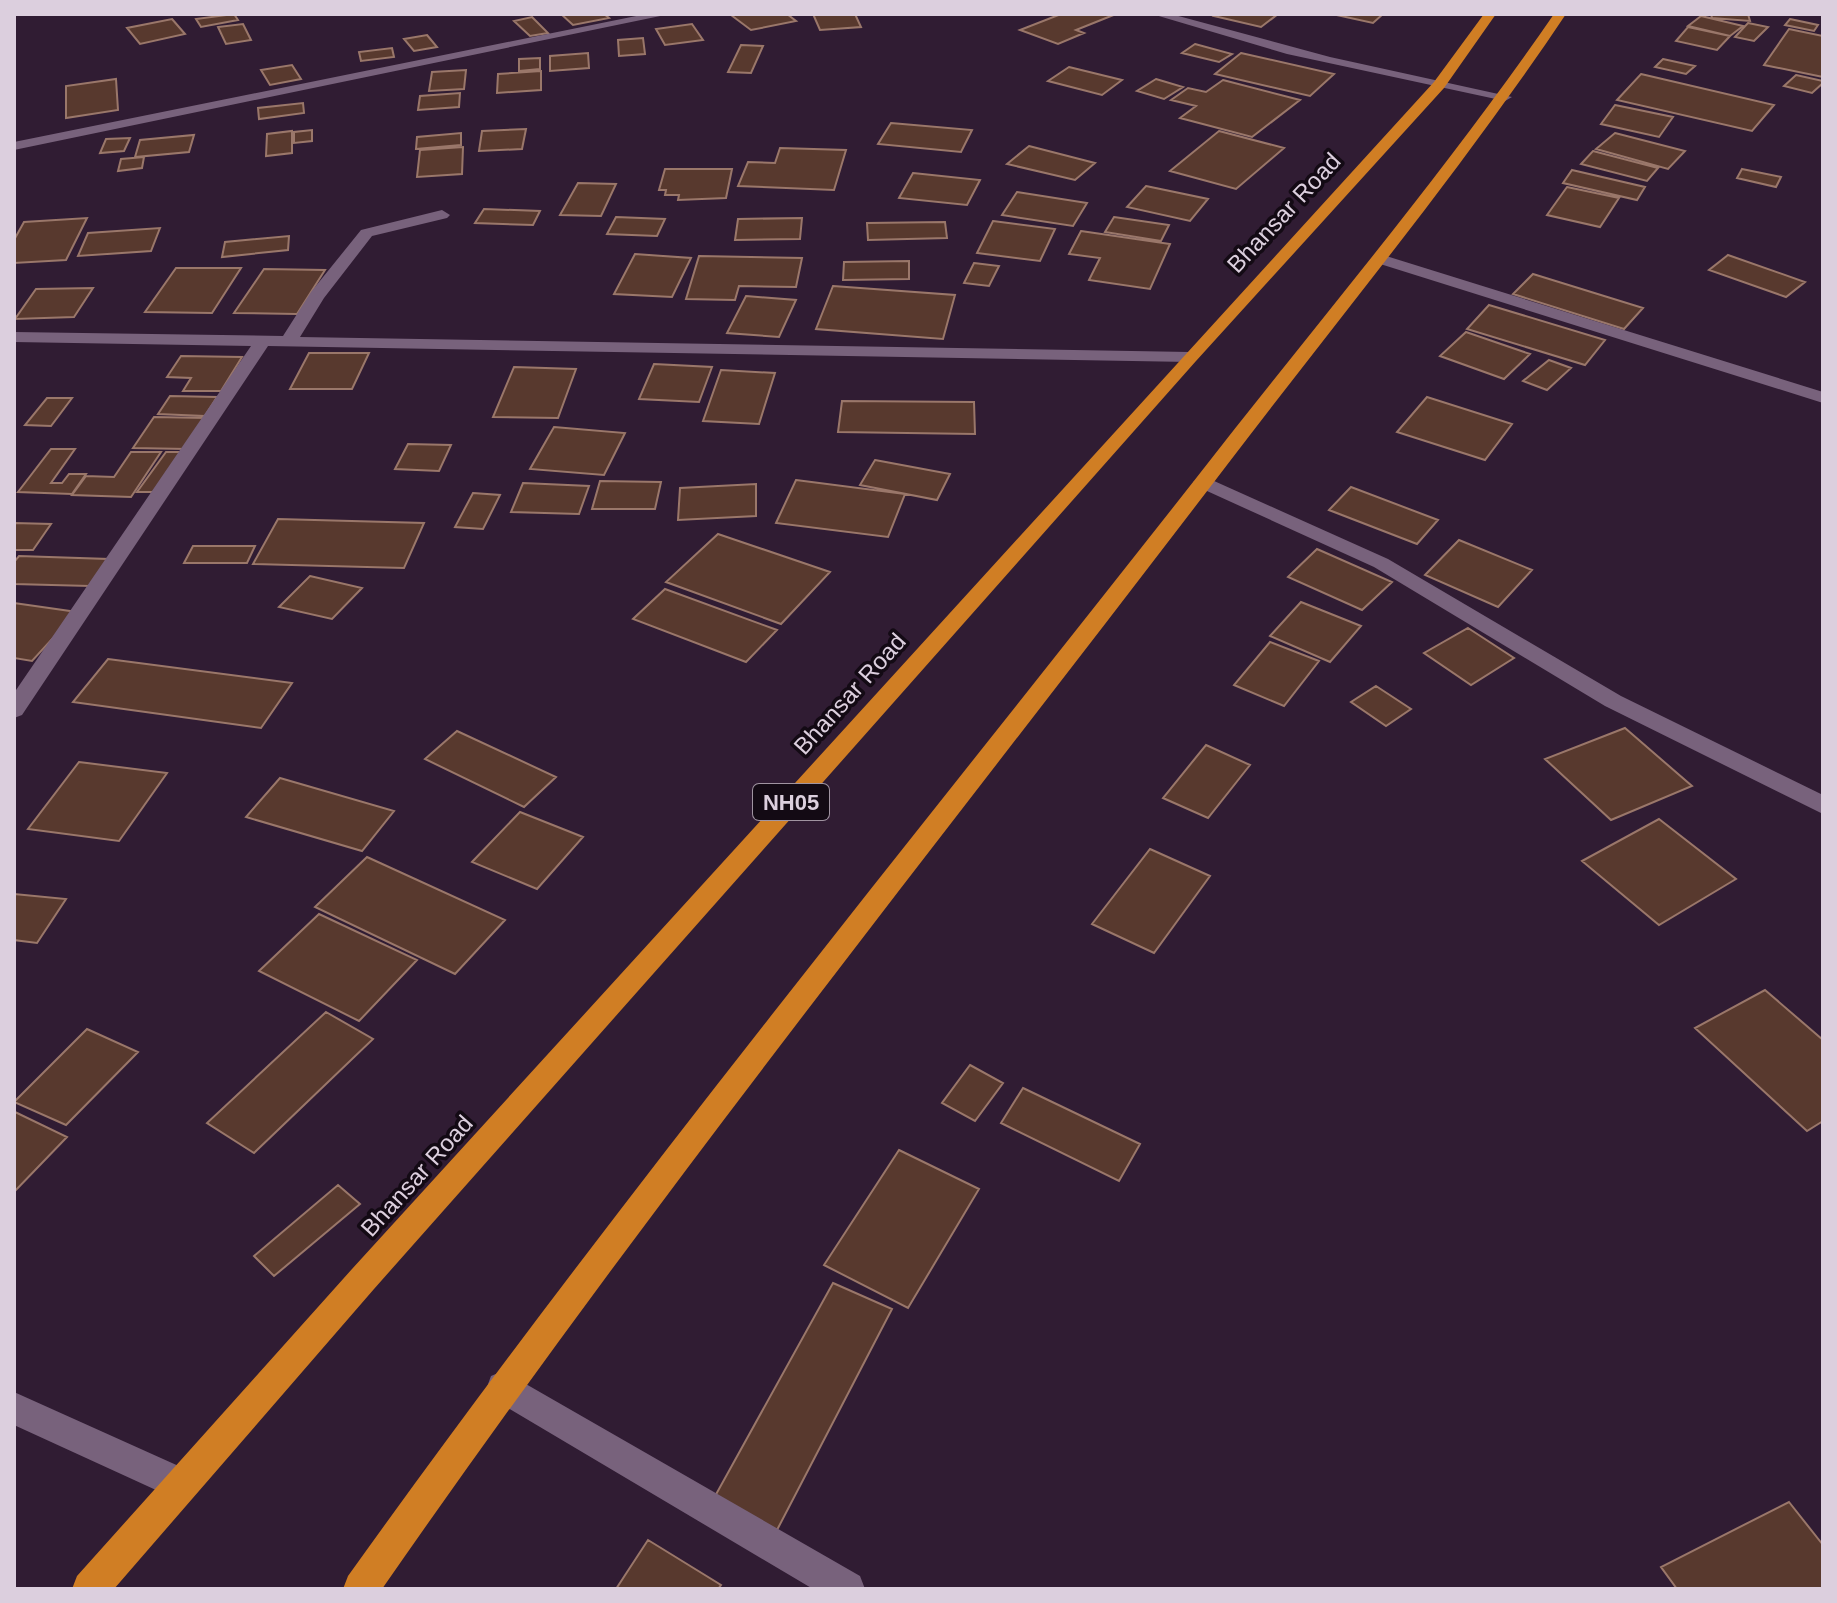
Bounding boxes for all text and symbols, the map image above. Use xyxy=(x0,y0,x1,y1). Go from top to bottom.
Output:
street label: Bhansar Road xyxy=(1221,147,1346,278)
street label: Bhansar Road xyxy=(788,628,911,760)
road number: NH05 xyxy=(753,784,829,820)
street label: Bhansar Road xyxy=(355,1110,478,1242)

